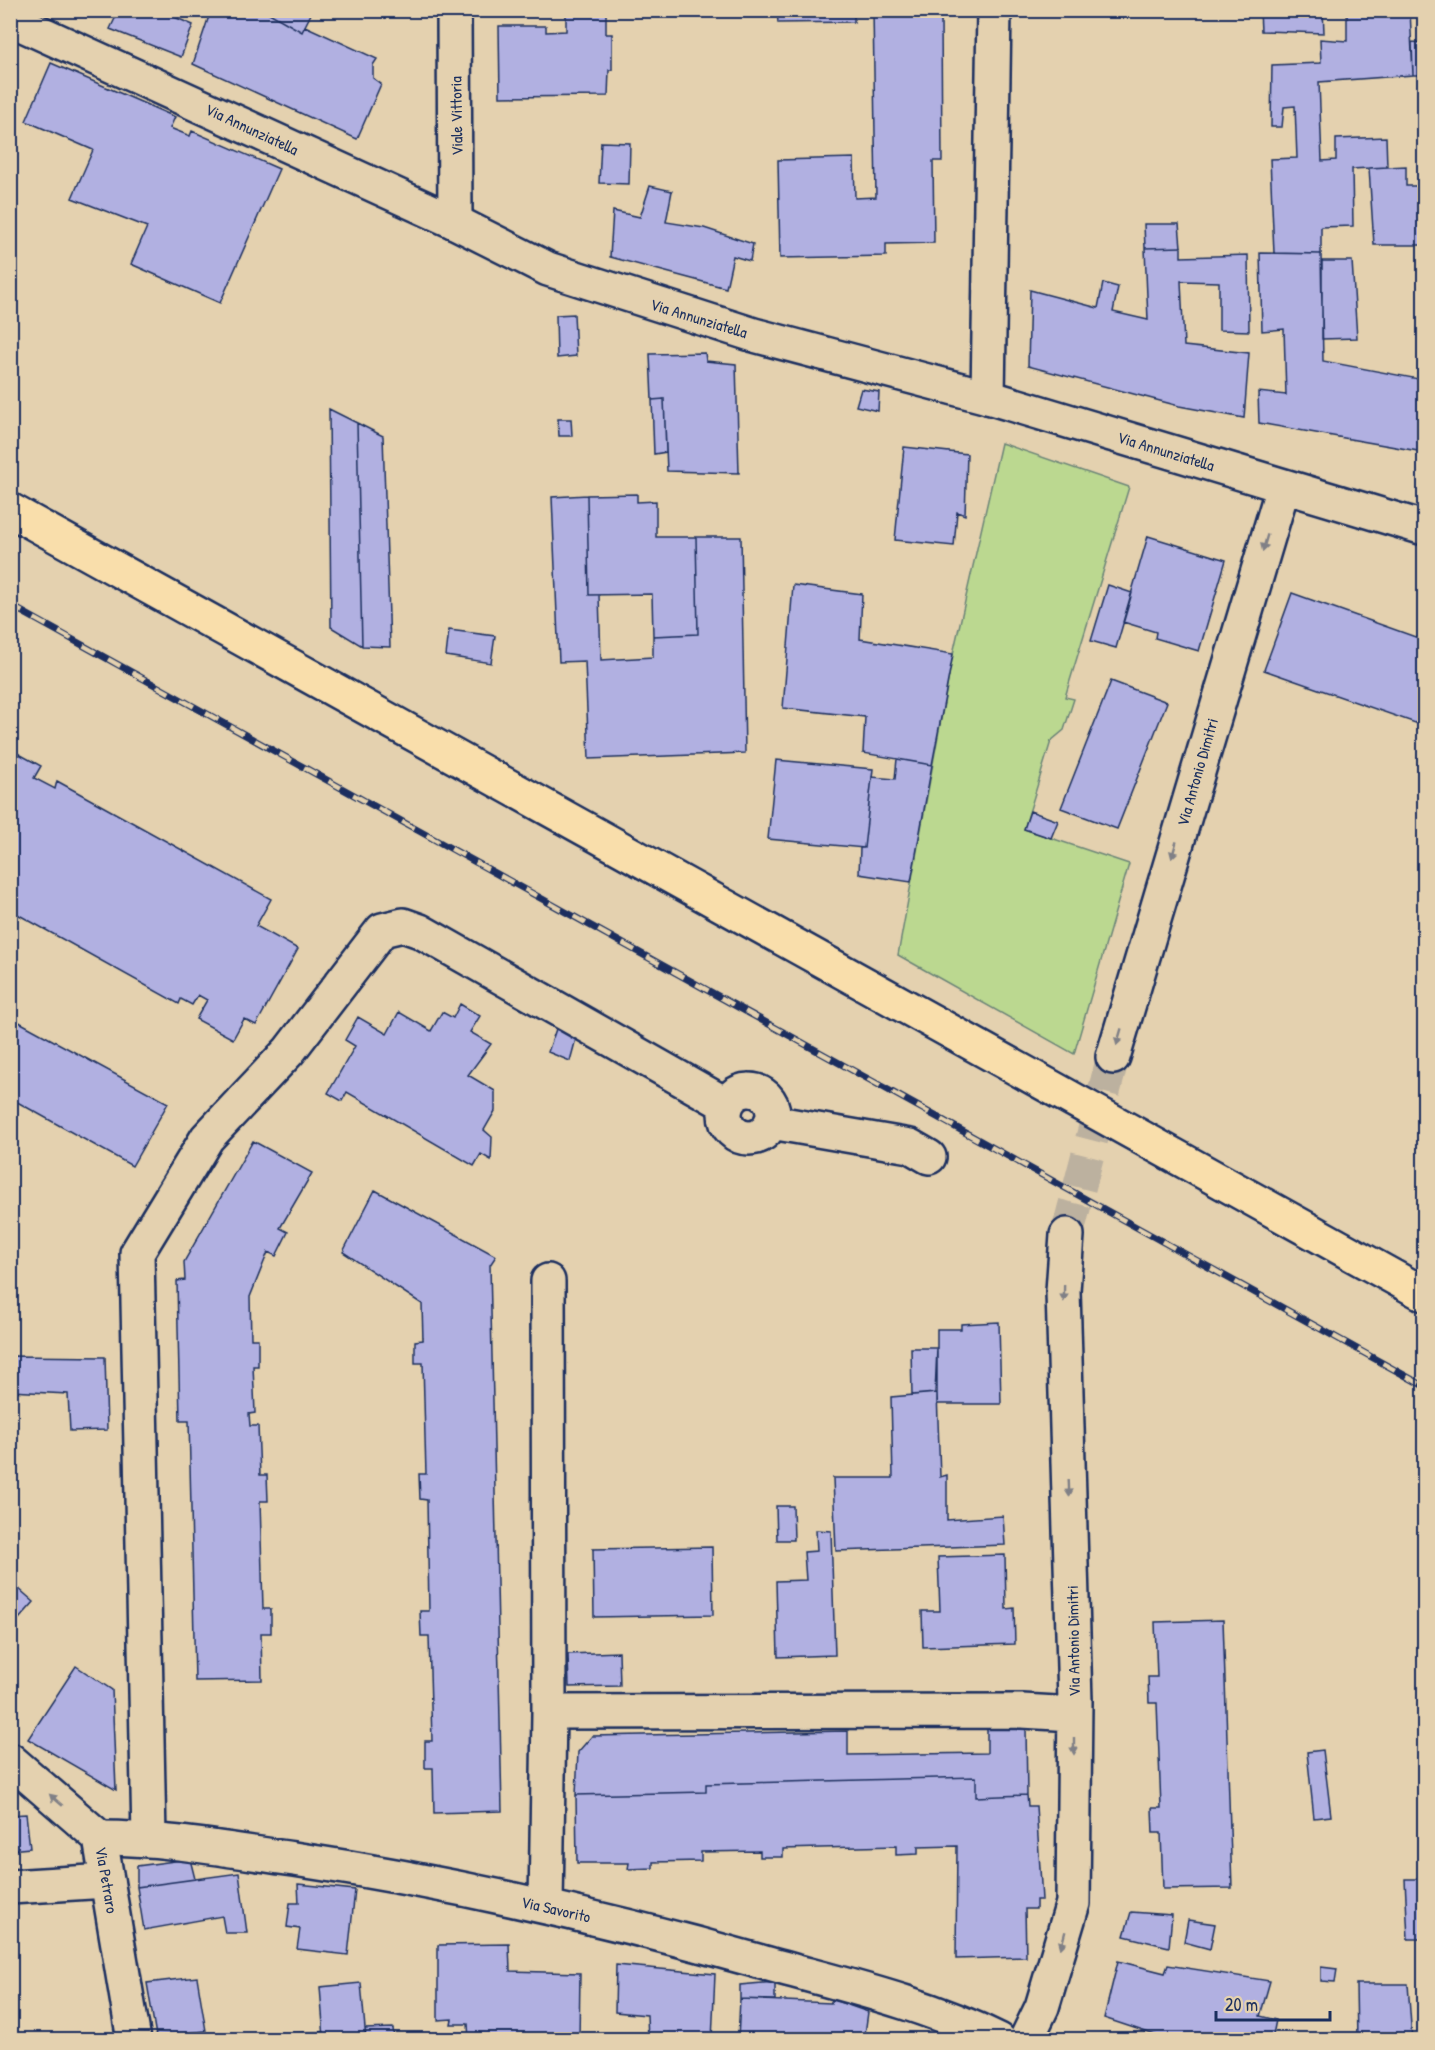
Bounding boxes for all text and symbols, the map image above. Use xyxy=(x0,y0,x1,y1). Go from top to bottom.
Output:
street label: Viale Vittoria xyxy=(444,76,468,156)
street label: Via Annunziatella xyxy=(202,98,302,160)
street label: Via Annunziatella xyxy=(648,293,750,343)
street label: Via Annunziatella xyxy=(1115,426,1217,476)
one-way arrow xyxy=(1260,534,1269,552)
street label: Via Antonio Dimitri xyxy=(1171,715,1223,829)
one-way arrow xyxy=(1169,842,1178,860)
one-way arrow xyxy=(1114,1029,1123,1047)
one-way arrow xyxy=(1059,1284,1069,1303)
one-way arrow xyxy=(1064,1479,1073,1498)
street label: Via Antonio Dimitri xyxy=(1061,1585,1085,1697)
one-way arrow xyxy=(1069,1737,1079,1756)
one-way arrow xyxy=(48,1793,64,1806)
street label: Via Petraro xyxy=(90,1845,124,1916)
street label: Via Savorito xyxy=(519,1890,593,1928)
one-way arrow xyxy=(1058,1931,1067,1949)
scale bar xyxy=(1216,1984,1330,2022)
text: 20 m xyxy=(1225,1992,1258,2017)

